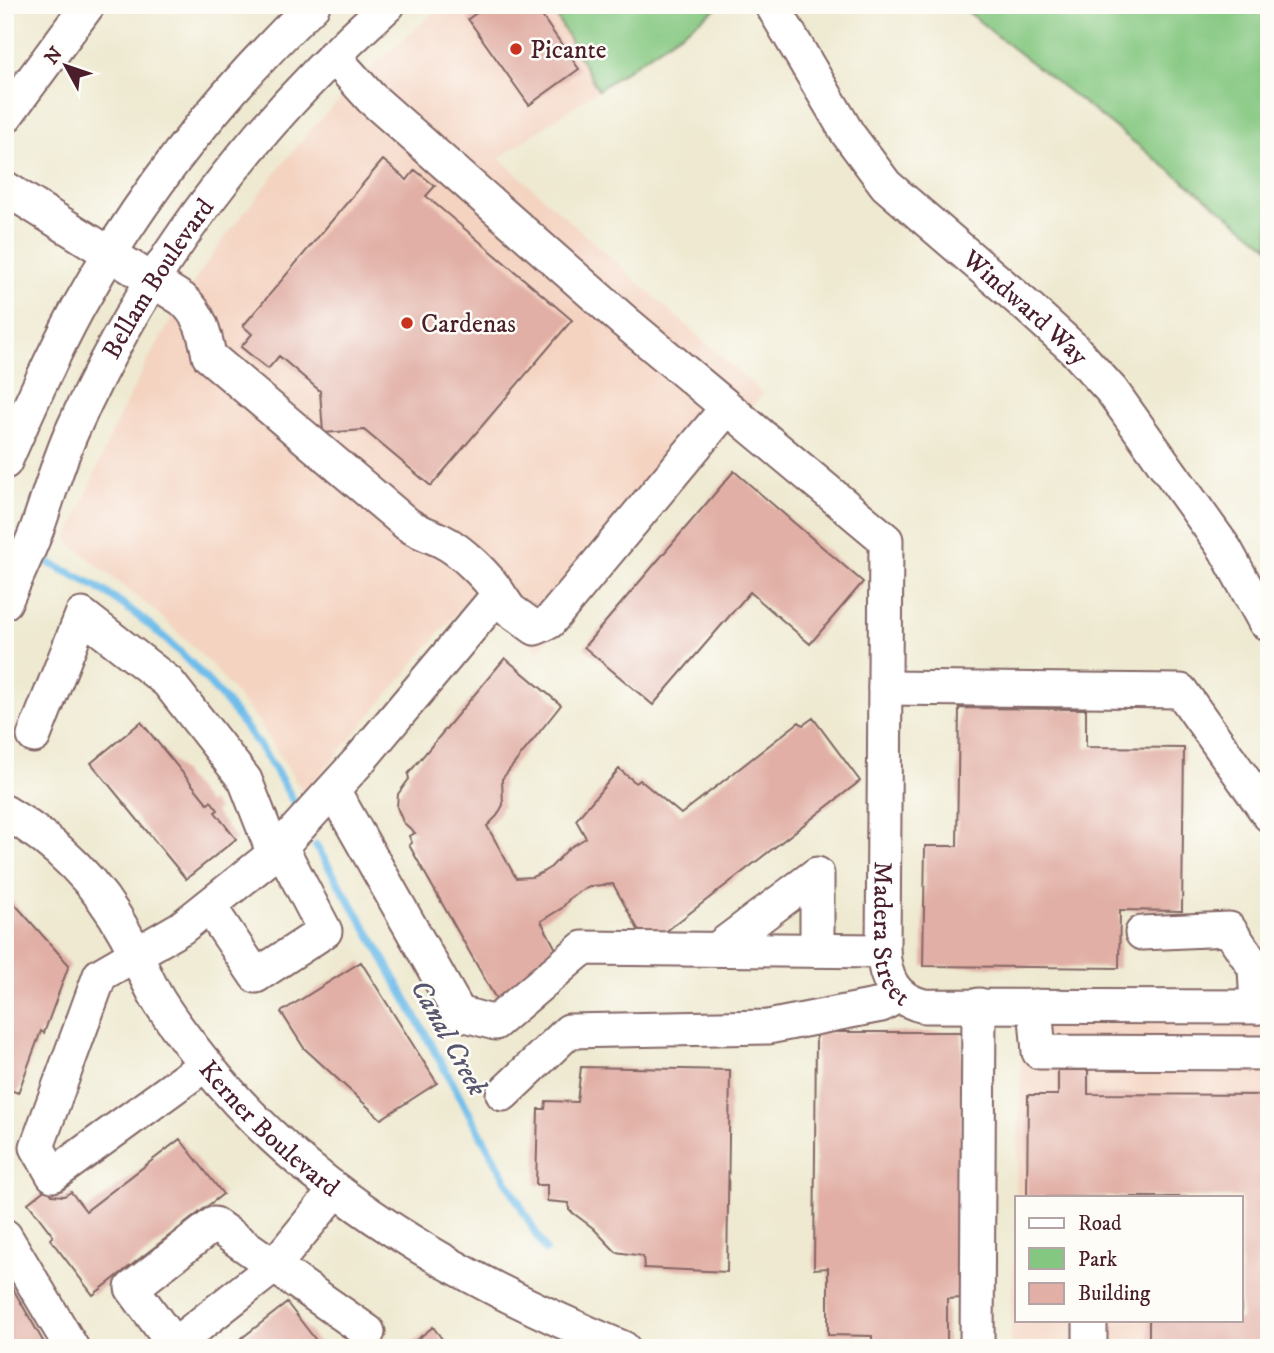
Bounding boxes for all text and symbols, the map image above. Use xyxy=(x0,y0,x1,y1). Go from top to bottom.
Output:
north arrow xyxy=(32,32,102,102)
place label: Picante xyxy=(530,34,607,67)
marker: Picante xyxy=(508,41,524,57)
text: N xyxy=(40,42,68,69)
street label: Bellam Boulevard xyxy=(95,192,222,365)
street label: Windward Way xyxy=(954,242,1096,373)
place label: Cardenas xyxy=(421,308,516,341)
marker: Cardenas xyxy=(399,315,415,331)
street label: Madera Street xyxy=(865,861,916,1015)
water label: Canal Creek xyxy=(402,973,495,1102)
street label: Kerner Boulevard xyxy=(191,1054,346,1205)
legend xyxy=(1015,1196,1242,1322)
text: Road xyxy=(1078,1211,1122,1237)
text: Park xyxy=(1078,1247,1118,1273)
text: Building xyxy=(1078,1281,1151,1307)

